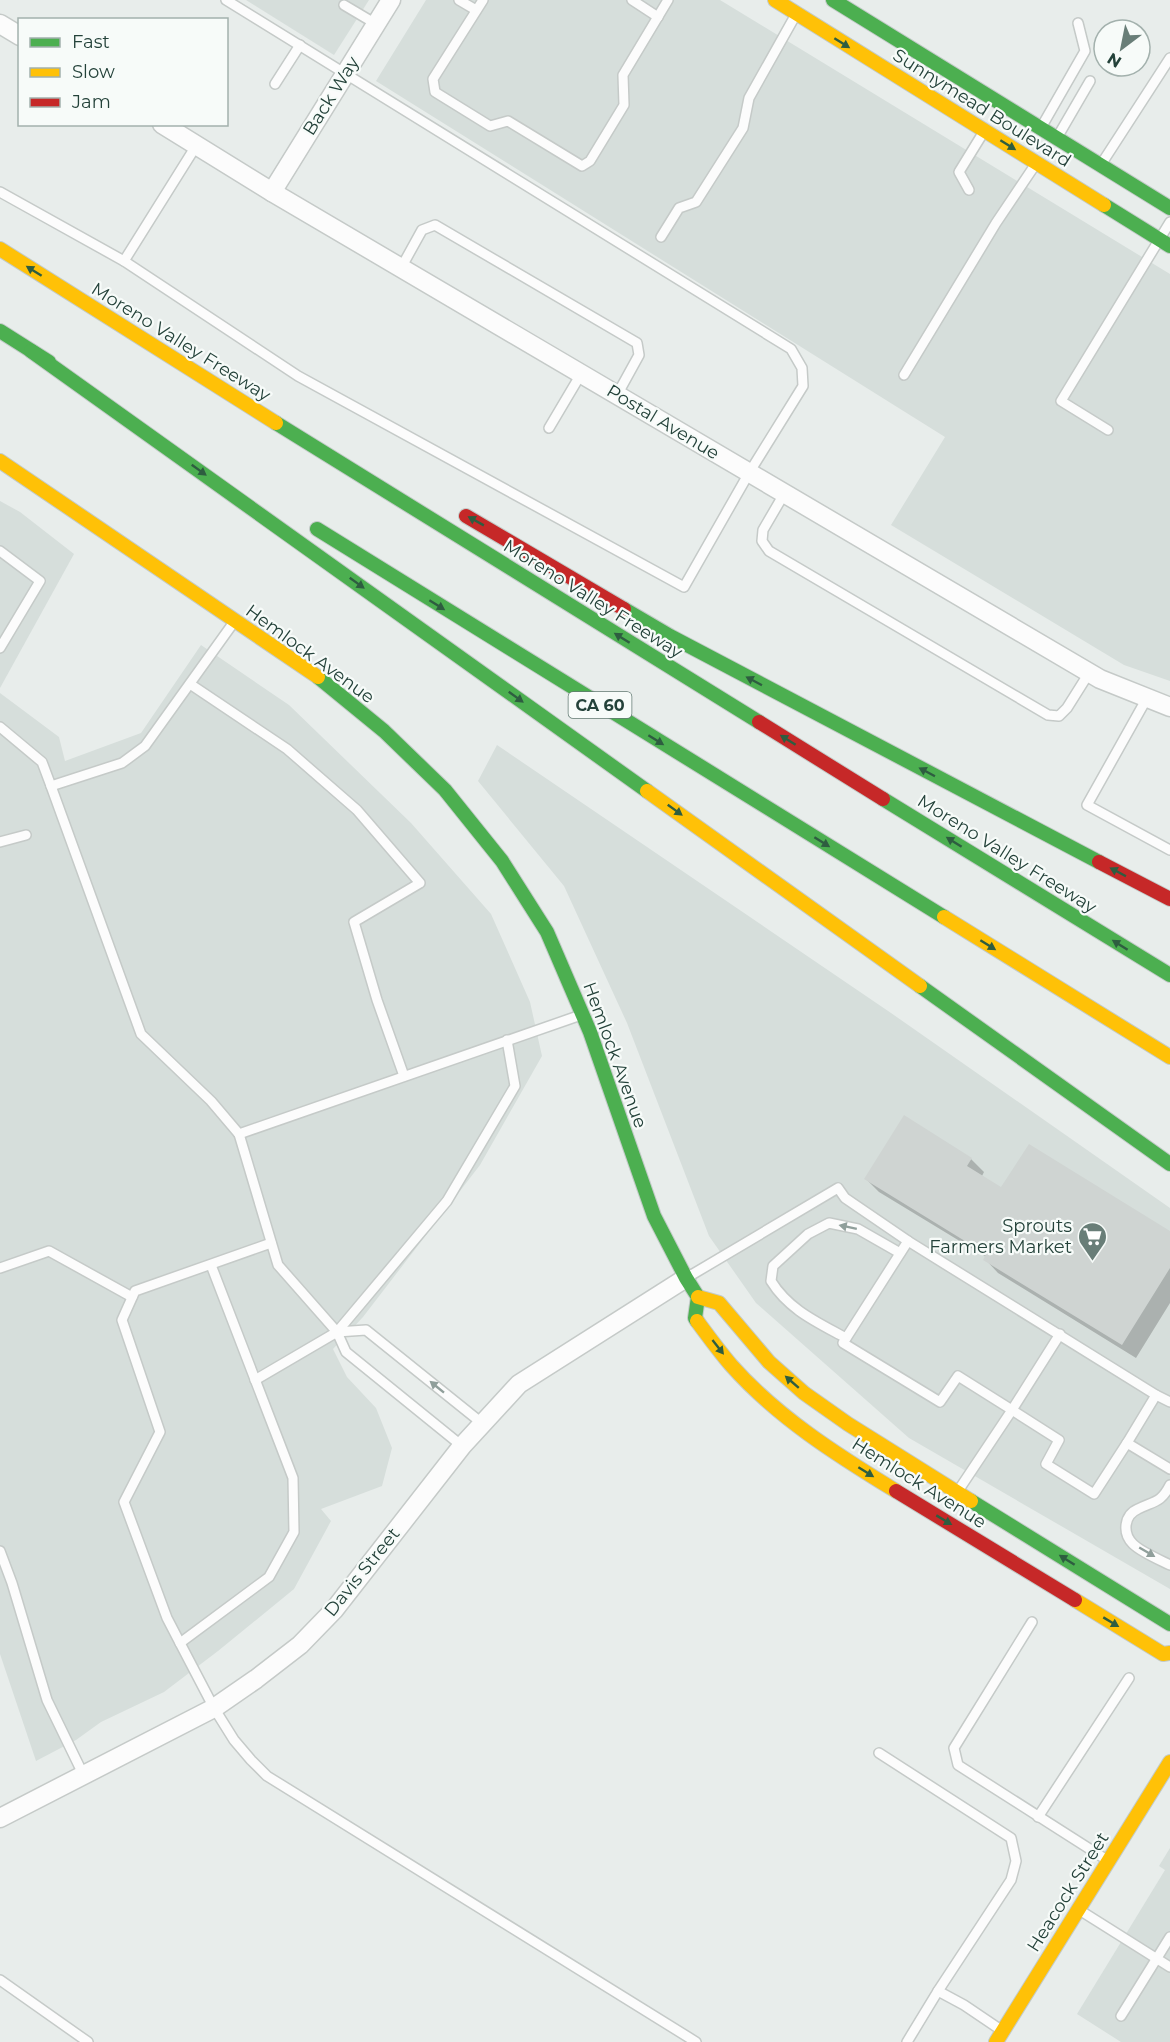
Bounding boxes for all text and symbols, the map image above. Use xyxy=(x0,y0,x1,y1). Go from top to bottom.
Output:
legend xyxy=(18,18,228,126)
north arrow xyxy=(1092,18,1152,78)
text: Fast xyxy=(72,31,110,53)
one-way arrow xyxy=(834,37,850,48)
street label: Sunnymead Boulevard xyxy=(889,44,1075,172)
text: N xyxy=(1104,49,1125,72)
street label: Back Way xyxy=(298,52,364,139)
text: Slow xyxy=(72,61,115,83)
text: Jam xyxy=(71,91,111,113)
one-way arrow xyxy=(1000,140,1016,151)
one-way arrow xyxy=(26,265,42,276)
street label: Moreno Valley Freeway xyxy=(87,278,275,406)
street label: Postal Avenue xyxy=(603,380,724,464)
one-way arrow xyxy=(190,464,206,476)
one-way arrow xyxy=(468,516,484,527)
street label: Moreno Valley Freeway xyxy=(499,535,687,663)
one-way arrow xyxy=(349,577,365,589)
one-way arrow xyxy=(429,599,445,610)
street label: Hemlock Avenue xyxy=(241,600,379,708)
one-way arrow xyxy=(614,632,630,643)
one-way arrow xyxy=(746,676,763,686)
one-way arrow xyxy=(508,691,524,702)
road number: CA 60 xyxy=(568,692,632,718)
one-way arrow xyxy=(648,735,665,746)
one-way arrow xyxy=(780,735,796,746)
one-way arrow xyxy=(918,767,936,777)
street label: Moreno Valley Freeway xyxy=(913,790,1101,918)
one-way arrow xyxy=(666,804,682,816)
one-way arrow xyxy=(814,837,831,848)
one-way arrow xyxy=(946,837,962,848)
one-way arrow xyxy=(1110,867,1127,877)
one-way arrow xyxy=(980,939,997,950)
one-way arrow xyxy=(1112,939,1128,950)
street label: Hemlock Avenue xyxy=(578,979,652,1131)
place label: Sprouts Farmers Market xyxy=(929,1215,1072,1258)
supermarket icon: Sprouts Farmers Market xyxy=(1077,1220,1109,1262)
one-way arrow xyxy=(838,1222,857,1231)
one-way arrow xyxy=(711,1340,723,1355)
one-way arrow xyxy=(784,1376,800,1389)
one-way arrow xyxy=(430,1381,445,1394)
street label: Hemlock Avenue xyxy=(848,1433,990,1533)
one-way arrow xyxy=(858,1467,874,1478)
one-way arrow xyxy=(936,1515,952,1526)
street label: Davis Street xyxy=(320,1523,404,1621)
one-way arrow xyxy=(1139,1547,1156,1557)
one-way arrow xyxy=(1059,1555,1075,1566)
one-way arrow xyxy=(1103,1617,1119,1628)
street label: Heacock Street xyxy=(1022,1828,1114,1956)

